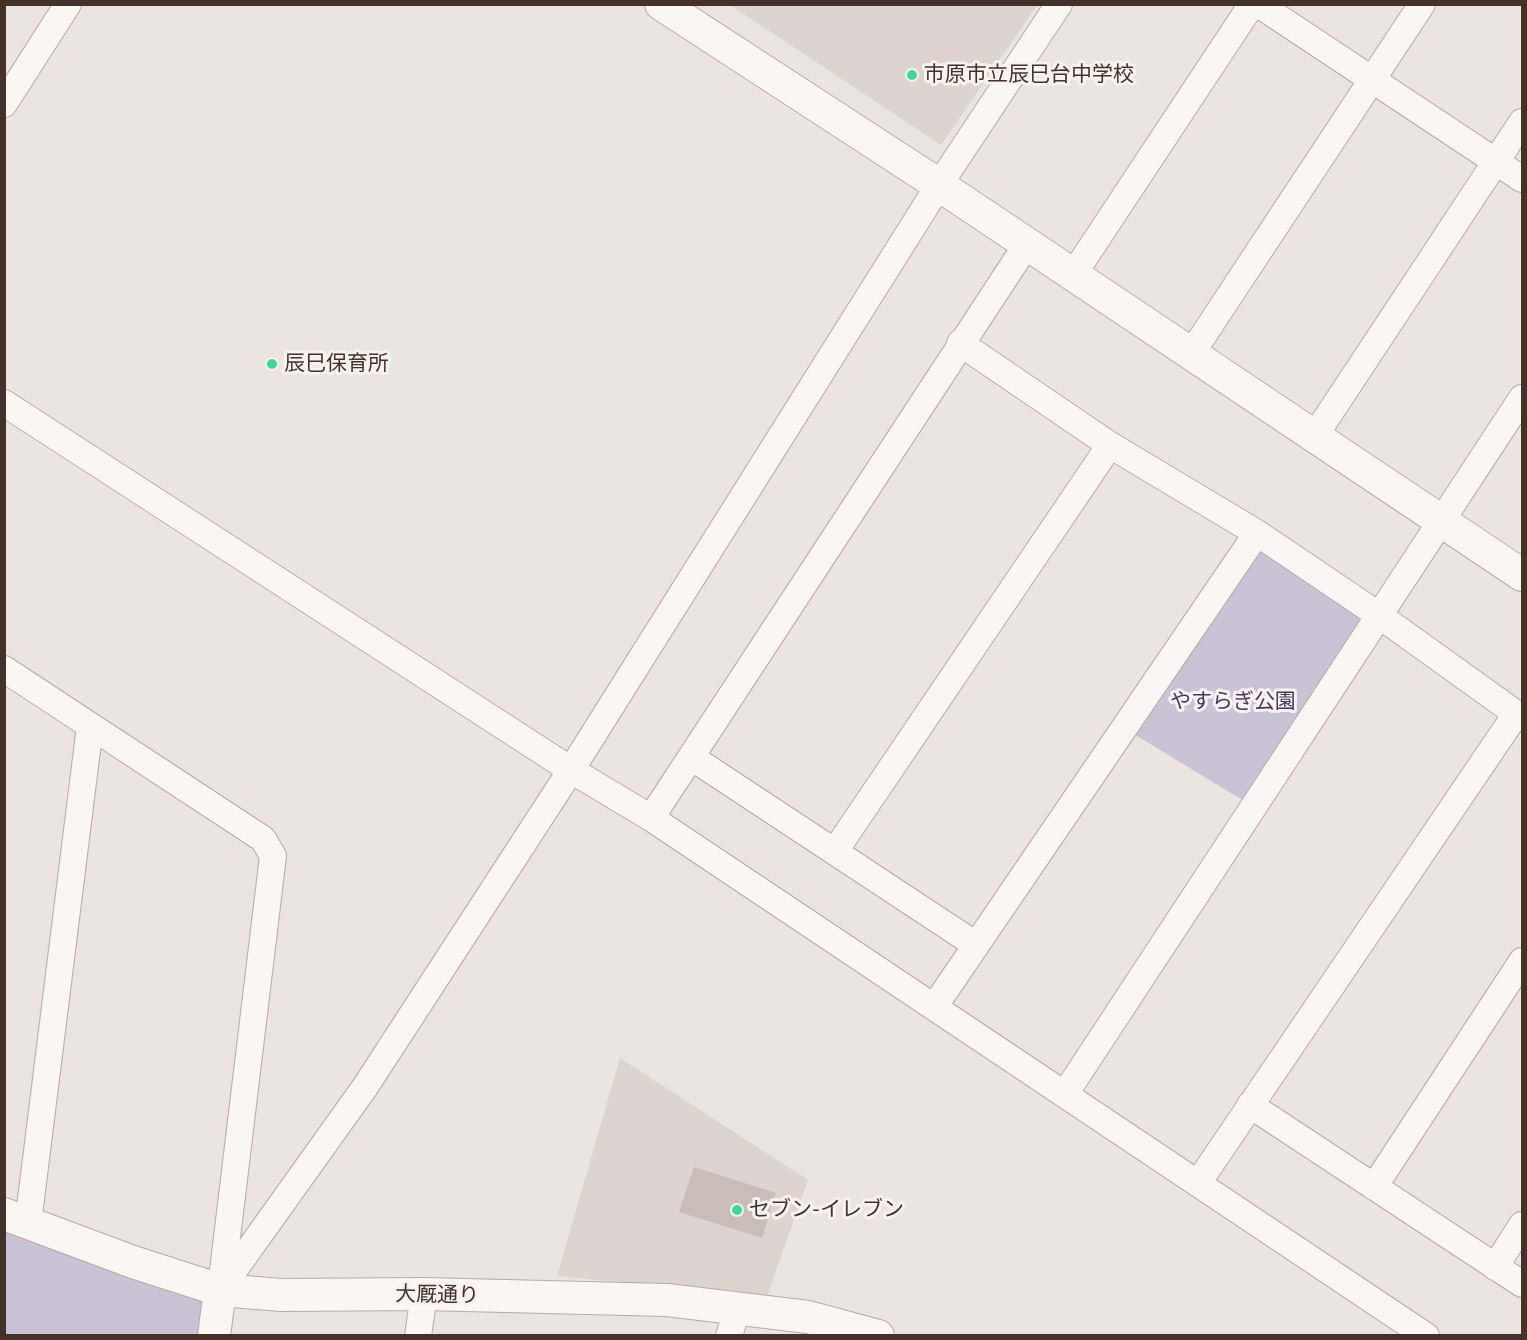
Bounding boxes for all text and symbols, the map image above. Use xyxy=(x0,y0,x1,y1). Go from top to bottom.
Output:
place label: 市原市立辰巳台中学校 xyxy=(924,62,1134,88)
marker: 市原市立辰巳台中学校 xyxy=(905,68,919,82)
place label: 辰巳保育所 xyxy=(284,351,389,377)
marker: 辰巳保育所 xyxy=(265,357,279,371)
park label: やすらぎ公園 xyxy=(1170,689,1296,715)
place label: セブン-イレブン xyxy=(749,1197,904,1223)
marker: セブン-イレブン xyxy=(730,1203,744,1217)
street label: 大厩通り xyxy=(395,1282,479,1308)

